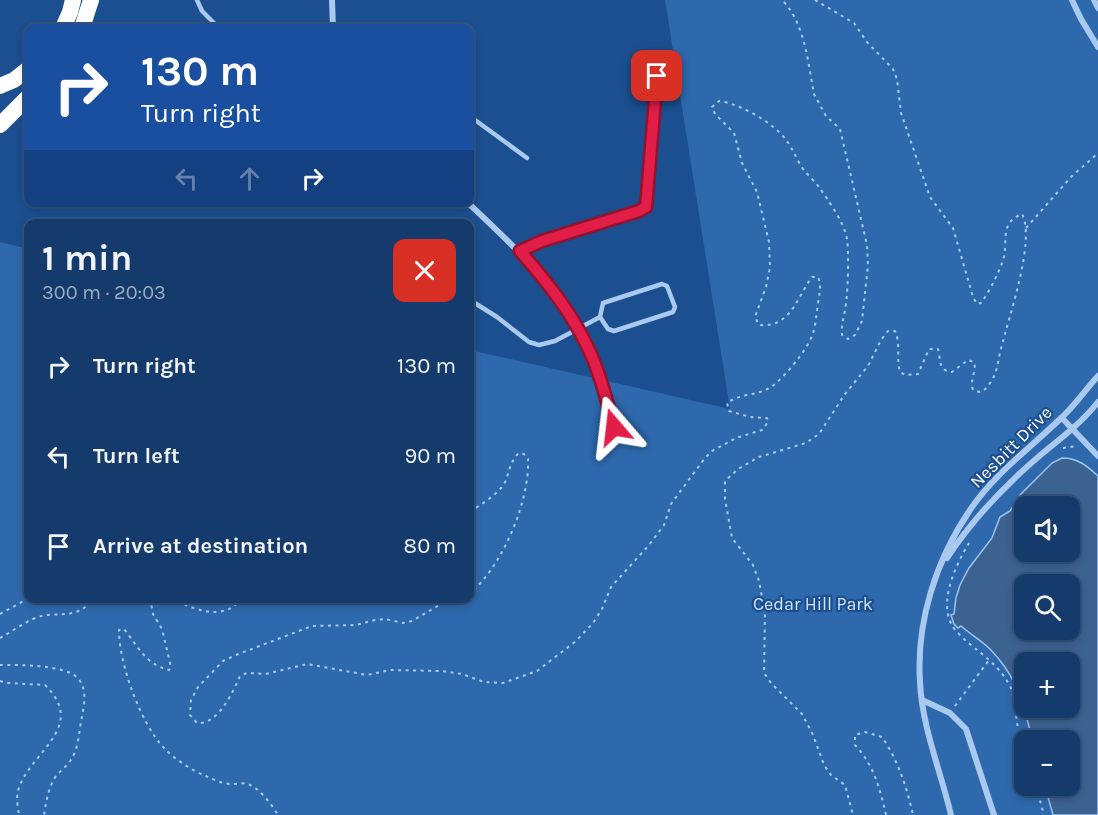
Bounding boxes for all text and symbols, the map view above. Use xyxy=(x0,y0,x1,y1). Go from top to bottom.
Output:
text: 130 m xyxy=(141,46,259,96)
icon: right xyxy=(42,48,120,126)
pin xyxy=(631,50,682,101)
icon: arrive xyxy=(640,59,673,92)
text: Turn right xyxy=(141,97,261,129)
icon: left xyxy=(170,162,203,195)
icon: ahead xyxy=(233,162,266,195)
icon: right xyxy=(296,162,329,195)
text: 1 min xyxy=(42,237,132,279)
button: close xyxy=(393,239,456,302)
text: 300 m · 20:03 xyxy=(42,281,166,304)
icon: right xyxy=(42,350,75,383)
text: Turn right xyxy=(93,353,196,379)
text: 130 m xyxy=(397,353,456,379)
position arrow xyxy=(582,395,646,459)
street label: Nesbitt Drive xyxy=(965,401,1057,493)
icon: left xyxy=(42,440,75,473)
text: Turn left xyxy=(93,443,180,469)
text: 90 m xyxy=(404,443,456,469)
map controls xyxy=(1014,496,1080,796)
button: sound xyxy=(1014,496,1080,562)
icon: arrive xyxy=(42,530,75,563)
text: Arrive at destination xyxy=(93,533,308,559)
text: 80 m xyxy=(404,533,456,559)
button: search xyxy=(1014,574,1080,640)
park label: Cedar Hill Park xyxy=(753,593,873,615)
button: + xyxy=(1014,652,1080,718)
button: − xyxy=(1014,730,1080,796)

